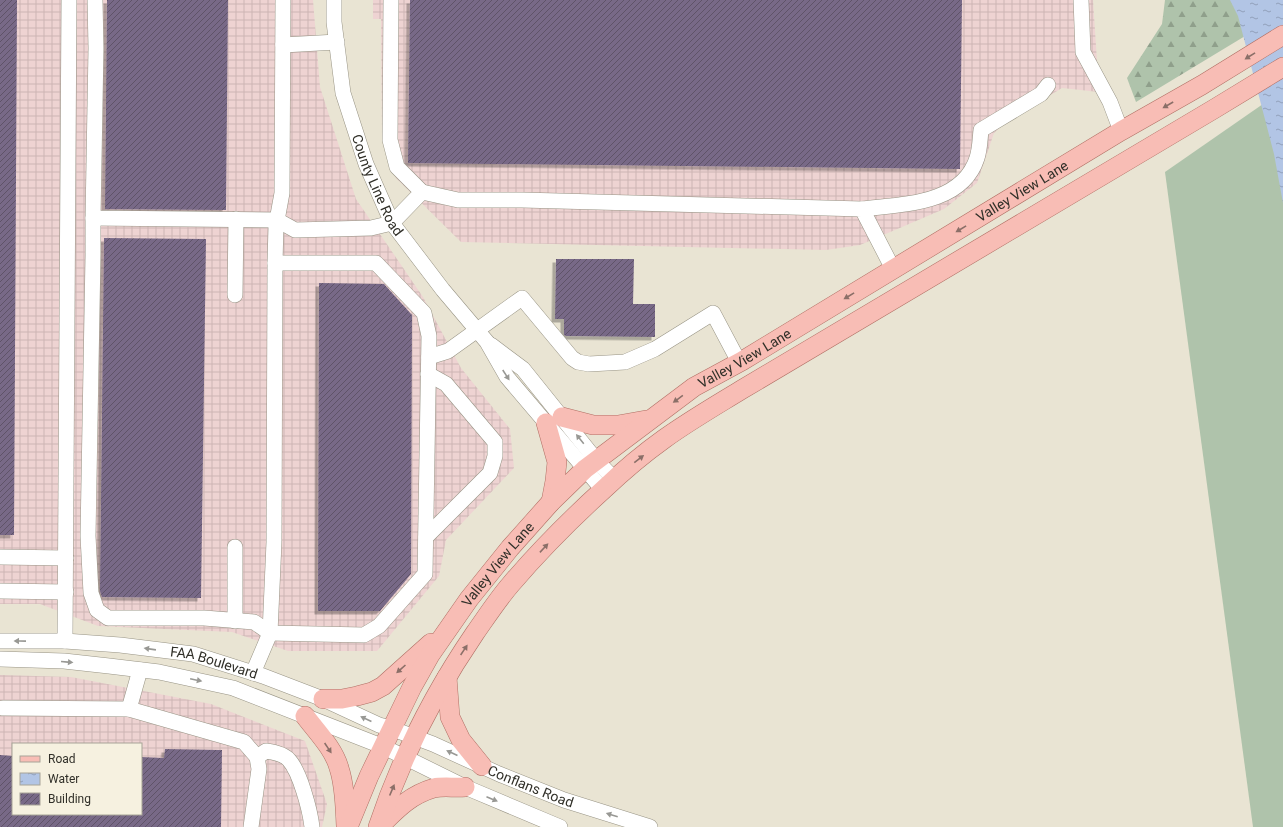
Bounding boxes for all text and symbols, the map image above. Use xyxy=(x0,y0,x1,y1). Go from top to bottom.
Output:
one-way arrow xyxy=(1244,52,1256,59)
one-way arrow xyxy=(1162,101,1174,108)
street label: County Line Road xyxy=(349,132,407,239)
street label: Valley View Lane xyxy=(973,157,1071,225)
one-way arrow xyxy=(955,225,967,232)
one-way arrow xyxy=(843,292,855,299)
street label: Valley View Lane xyxy=(695,325,794,391)
one-way arrow xyxy=(502,370,510,380)
one-way arrow xyxy=(673,395,683,403)
one-way arrow xyxy=(575,434,584,445)
one-way arrow xyxy=(633,455,644,464)
street label: Valley View Lane xyxy=(458,519,537,610)
one-way arrow xyxy=(539,543,548,553)
one-way arrow xyxy=(13,638,26,644)
street label: FAA Boulevard xyxy=(169,643,260,682)
one-way arrow xyxy=(460,645,468,655)
one-way arrow xyxy=(144,646,156,652)
one-way arrow xyxy=(61,658,73,665)
one-way arrow xyxy=(396,665,407,674)
one-way arrow xyxy=(189,677,202,683)
one-way arrow xyxy=(360,716,371,722)
one-way arrow xyxy=(325,742,332,753)
legend xyxy=(12,743,142,815)
one-way arrow xyxy=(447,750,458,756)
text: Road xyxy=(48,752,76,766)
street label: Conflans Road xyxy=(485,762,576,811)
text: Water xyxy=(48,772,79,786)
one-way arrow xyxy=(389,785,395,796)
text: Building xyxy=(48,792,91,806)
one-way arrow xyxy=(486,796,498,802)
one-way arrow xyxy=(606,812,618,818)

